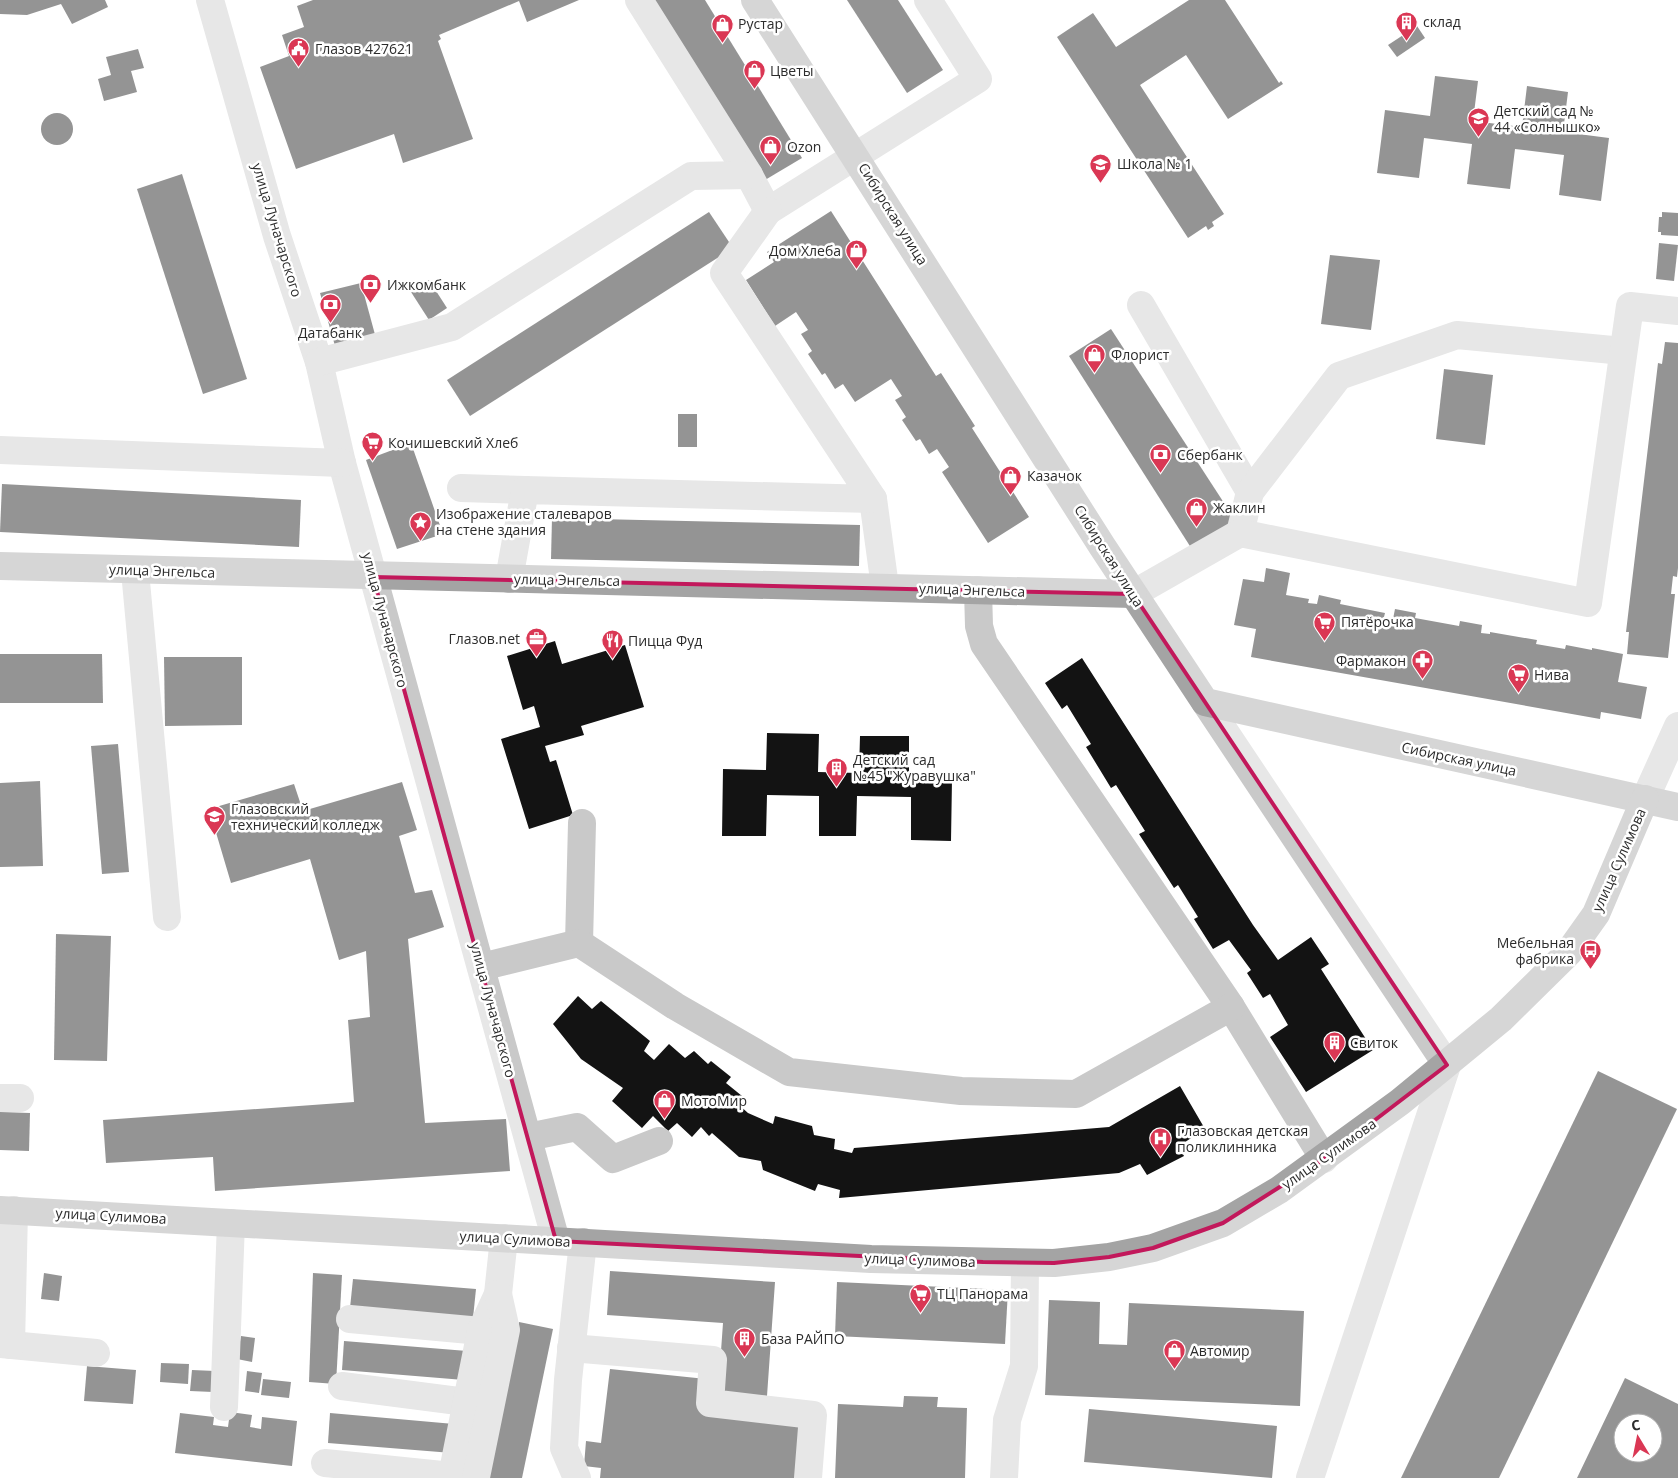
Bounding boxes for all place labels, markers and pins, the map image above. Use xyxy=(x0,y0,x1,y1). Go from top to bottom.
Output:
building icon: склад xyxy=(1395,10,1419,41)
shop icon: Рустар xyxy=(710,12,734,43)
place label: склад xyxy=(1423,12,1461,31)
place label: Рустар xyxy=(738,14,783,33)
public building icon: Глазов 427621 xyxy=(287,37,311,68)
place label: Глазов 427621 xyxy=(315,39,413,58)
shop icon: Цветы xyxy=(742,59,766,90)
place label: Цветы xyxy=(770,61,814,80)
place label: Детский сад № 44 «Солнышко» xyxy=(1494,101,1601,136)
school or university icon: Детский сад № 44 «Солнышко» xyxy=(1466,107,1490,138)
shop icon: Ozon xyxy=(759,135,783,166)
place label: Ozon xyxy=(787,137,821,156)
school or university icon: Школа № 1 xyxy=(1089,152,1113,183)
place label: Школа № 1 xyxy=(1117,154,1192,173)
shop icon: Дом Хлеба xyxy=(845,239,869,270)
place label: Дом Хлеба xyxy=(769,241,841,260)
bank icon: Ижкомбанк xyxy=(359,273,383,304)
place label: Ижкомбанк xyxy=(387,275,467,294)
bank icon: Датабанк xyxy=(318,293,342,324)
place label: Датабанк xyxy=(298,323,363,342)
shop icon: Флорист xyxy=(1083,343,1107,374)
place label: Флорист xyxy=(1111,345,1170,364)
supermarket icon: Кочишевский Хлеб xyxy=(360,431,384,462)
place label: Кочишевский Хлеб xyxy=(388,433,518,452)
bank icon: Сбербанк xyxy=(1149,443,1173,474)
place label: Сбербанк xyxy=(1177,445,1244,464)
shop icon: Казачок xyxy=(999,464,1023,495)
place label: Казачок xyxy=(1027,466,1083,485)
shop icon: Жаклин xyxy=(1185,496,1209,527)
place label: Жаклин xyxy=(1213,498,1266,517)
place label: Изображение сталеваров на стене здания xyxy=(436,504,612,539)
place icon: Изображение сталеваров на стене здания xyxy=(408,510,432,541)
supermarket icon: Пятёрочка xyxy=(1313,610,1337,641)
place label: Пятёрочка xyxy=(1341,612,1414,631)
office icon: Глазов.net xyxy=(524,627,548,658)
place label: Глазов.net xyxy=(449,629,520,648)
restaurant icon: Пицца Фуд xyxy=(600,629,624,660)
place label: Пицца Фуд xyxy=(628,631,702,650)
pharmacy icon: Фармакон xyxy=(1410,649,1434,680)
place label: Фармакон xyxy=(1336,651,1406,670)
supermarket icon: Нива xyxy=(1506,663,1530,694)
place label: Нива xyxy=(1534,665,1569,684)
place label: Детский сад №45 "Журавушка" xyxy=(853,750,976,785)
building icon: Детский сад №45 "Журавушка" xyxy=(825,756,849,787)
place label: Глазовский технический колледж xyxy=(231,799,381,834)
school or university icon: Глазовский технический колледж xyxy=(203,805,227,836)
place label: Мебельная фабрика xyxy=(1497,933,1574,968)
bus stop icon: Мебельная фабрика xyxy=(1578,939,1602,970)
building icon: Свиток xyxy=(1322,1031,1346,1062)
place label: Свиток xyxy=(1350,1033,1399,1052)
shop icon: МотоМир xyxy=(653,1089,677,1120)
place label: МотоМир xyxy=(681,1091,747,1110)
place label: Глазовская детская поликлинника xyxy=(1177,1121,1308,1156)
hospital icon: Глазовская детская поликлинника xyxy=(1149,1127,1173,1158)
supermarket icon: ТЦ Панорама xyxy=(909,1282,933,1313)
place label: ТЦ Панорама xyxy=(937,1284,1028,1303)
building icon: База РАЙПО xyxy=(733,1327,757,1358)
place label: База РАЙПО xyxy=(761,1329,845,1348)
shop icon: Автомир xyxy=(1162,1339,1186,1370)
place label: Автомир xyxy=(1190,1341,1250,1360)

